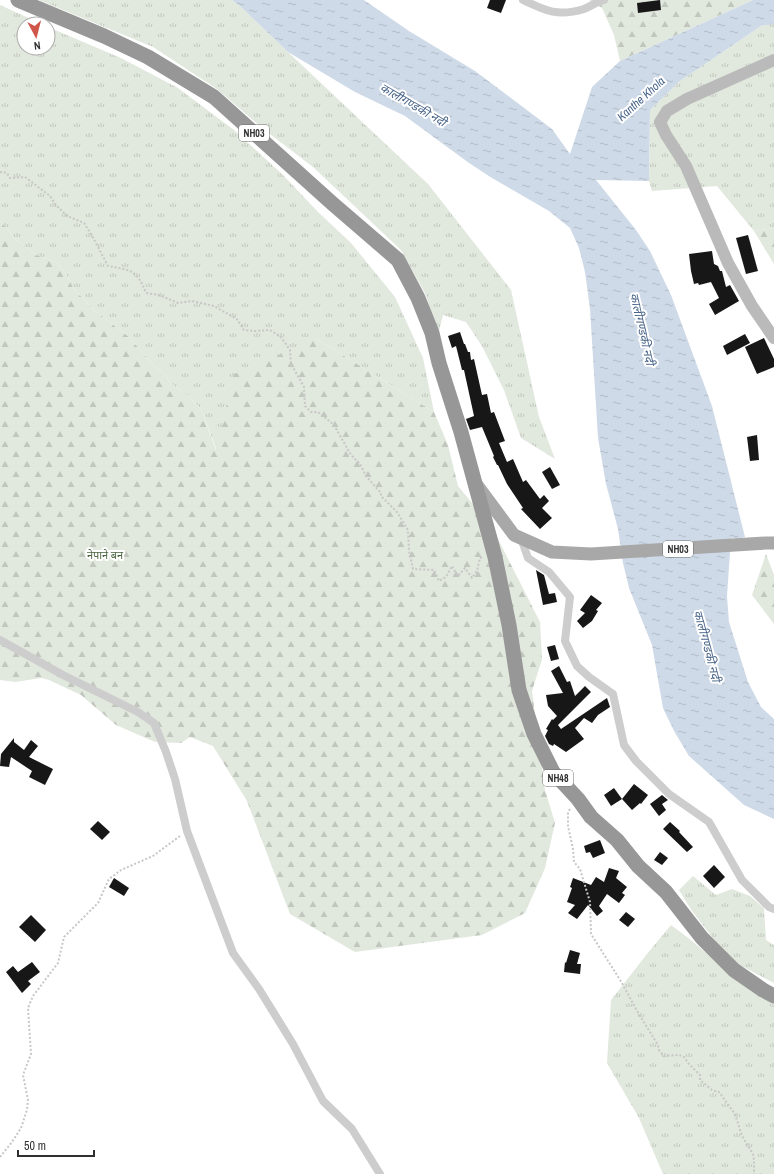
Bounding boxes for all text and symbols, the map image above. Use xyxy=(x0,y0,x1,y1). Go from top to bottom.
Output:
north arrow xyxy=(16,16,56,56)
text: N xyxy=(33,39,41,53)
water label: Kanthe Khola xyxy=(614,73,669,125)
water label: कालीगण्डकी नदी xyxy=(377,80,451,132)
road number: NH03 xyxy=(239,125,269,141)
water label: कालीगण्डकी नदी xyxy=(626,291,659,369)
road number: NH03 xyxy=(663,541,693,557)
park label: नेपाने बन xyxy=(87,548,124,562)
water label: कालीगण्डकी नदी xyxy=(690,608,725,686)
road number: NH48 xyxy=(543,770,573,786)
scale bar xyxy=(18,1132,94,1158)
text: 50 m xyxy=(24,1138,46,1154)

